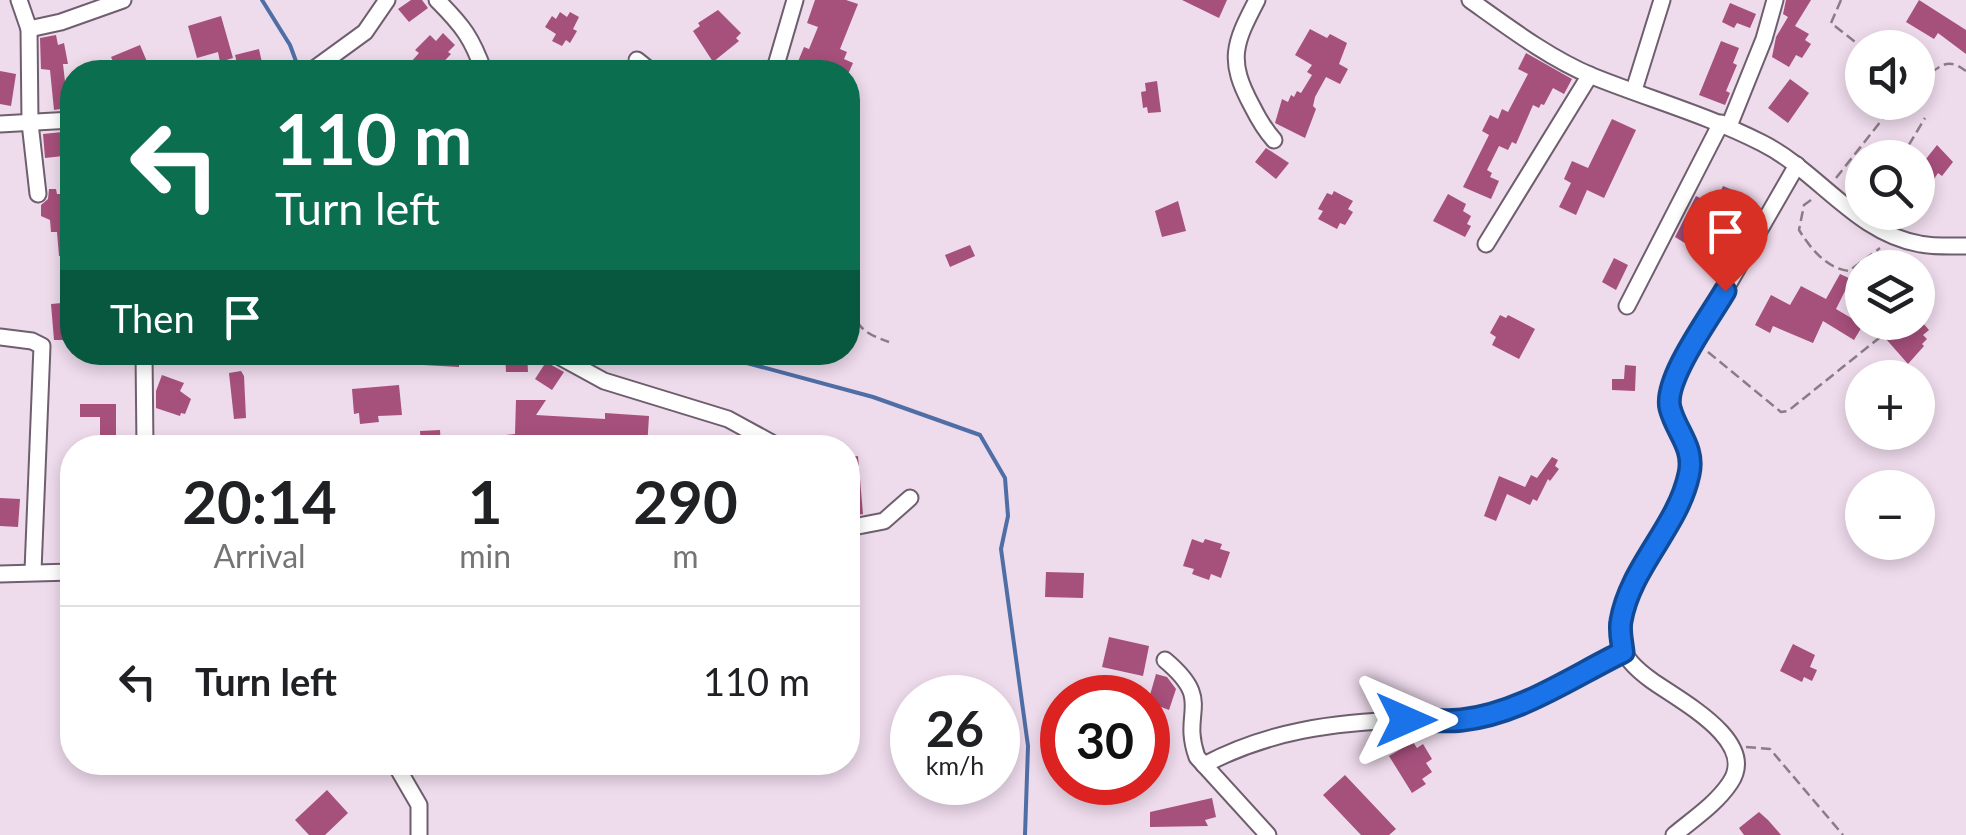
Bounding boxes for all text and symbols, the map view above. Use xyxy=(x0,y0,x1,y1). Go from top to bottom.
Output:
map controls xyxy=(1845,30,1935,560)
button: sound xyxy=(1845,30,1935,120)
text: 110 m xyxy=(275,96,472,180)
icon: left xyxy=(110,100,240,230)
button: search xyxy=(1845,140,1935,230)
text: Turn left xyxy=(275,181,440,235)
pin xyxy=(1683,189,1768,292)
icon: arrive xyxy=(1698,204,1753,259)
button: layers xyxy=(1845,250,1935,340)
icon: arrive xyxy=(215,290,270,345)
text: Then xyxy=(110,295,195,341)
button: + xyxy=(1845,360,1935,450)
text: 20:14 xyxy=(182,465,337,537)
text: 1 xyxy=(468,465,503,537)
text: 290 xyxy=(633,465,738,537)
button: − xyxy=(1845,470,1935,560)
text: Arrival xyxy=(213,536,306,575)
text: min xyxy=(459,536,511,575)
text: m xyxy=(672,536,699,575)
icon: left xyxy=(110,654,165,709)
text: Turn left xyxy=(195,658,337,704)
text: 110 m xyxy=(703,658,810,704)
position arrow xyxy=(1354,668,1458,772)
speed limit sign: 30 xyxy=(1040,675,1170,805)
text: 26 xyxy=(926,698,984,758)
text: km/h xyxy=(926,750,984,780)

